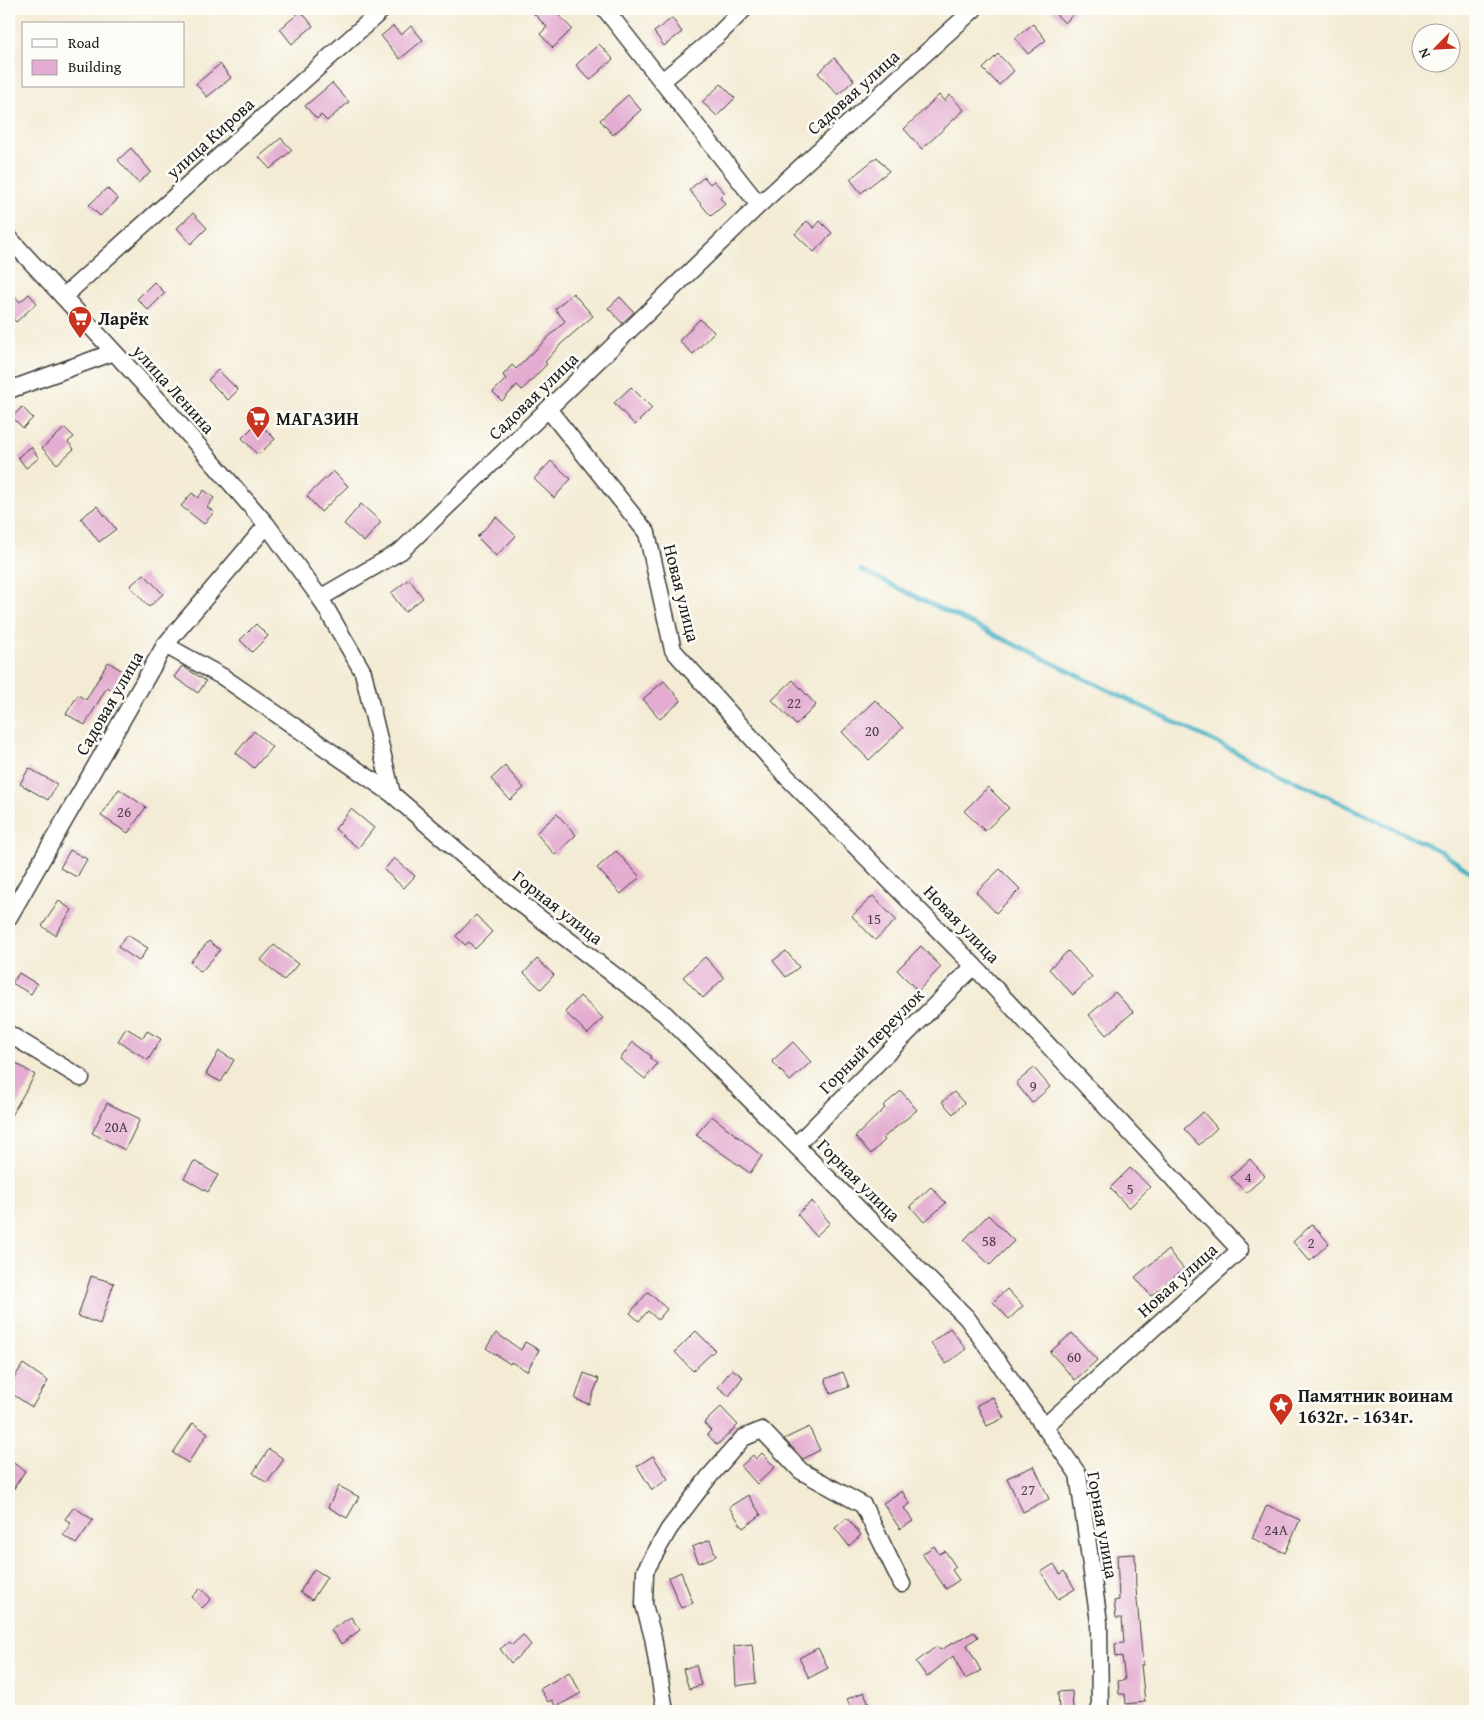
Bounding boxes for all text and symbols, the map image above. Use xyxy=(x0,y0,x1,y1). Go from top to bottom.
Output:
legend xyxy=(22,22,185,88)
north arrow xyxy=(1412,22,1462,72)
text: Road xyxy=(68,32,99,53)
street label: Садовая улица xyxy=(801,43,906,141)
text: N xyxy=(1413,44,1435,62)
text: Building xyxy=(68,56,122,77)
street label: улица Кирова xyxy=(159,91,260,186)
supermarket icon: Ларёк xyxy=(67,305,93,339)
place label: Ларёк xyxy=(98,305,149,332)
street label: улица Ленина xyxy=(126,337,222,440)
street label: Садовая улица xyxy=(482,346,585,446)
supermarket icon: МАГАЗИН xyxy=(245,405,271,439)
place label: МАГАЗИН xyxy=(276,405,359,432)
street label: Новая улица xyxy=(657,541,707,645)
street label: Садовая улица xyxy=(68,646,150,760)
house number: 22 xyxy=(787,692,801,713)
house number: 20 xyxy=(865,720,879,741)
house number: 26 xyxy=(117,801,131,822)
street label: Горная улица xyxy=(507,863,609,951)
street label: Новая улица xyxy=(918,879,1007,970)
house number: 15 xyxy=(867,908,881,929)
street label: Горный переулок xyxy=(812,982,930,1100)
house number: 9 xyxy=(1029,1075,1037,1096)
house number: 20А xyxy=(104,1116,128,1137)
street label: Горная улица xyxy=(811,1132,907,1228)
house number: 4 xyxy=(1244,1166,1252,1187)
house number: 5 xyxy=(1126,1178,1134,1199)
house number: 58 xyxy=(982,1230,996,1251)
house number: 2 xyxy=(1307,1232,1315,1253)
street label: Новая улица xyxy=(1131,1236,1224,1324)
house number: 60 xyxy=(1067,1346,1081,1367)
place label: Памятник воинам 1632г. - 1634г. xyxy=(1298,1382,1453,1430)
place icon: Памятник воинам 1632г. - 1634г. xyxy=(1268,1392,1294,1426)
street label: Горная улица xyxy=(1080,1469,1126,1581)
house number: 27 xyxy=(1021,1479,1035,1500)
house number: 24А xyxy=(1264,1519,1288,1540)

